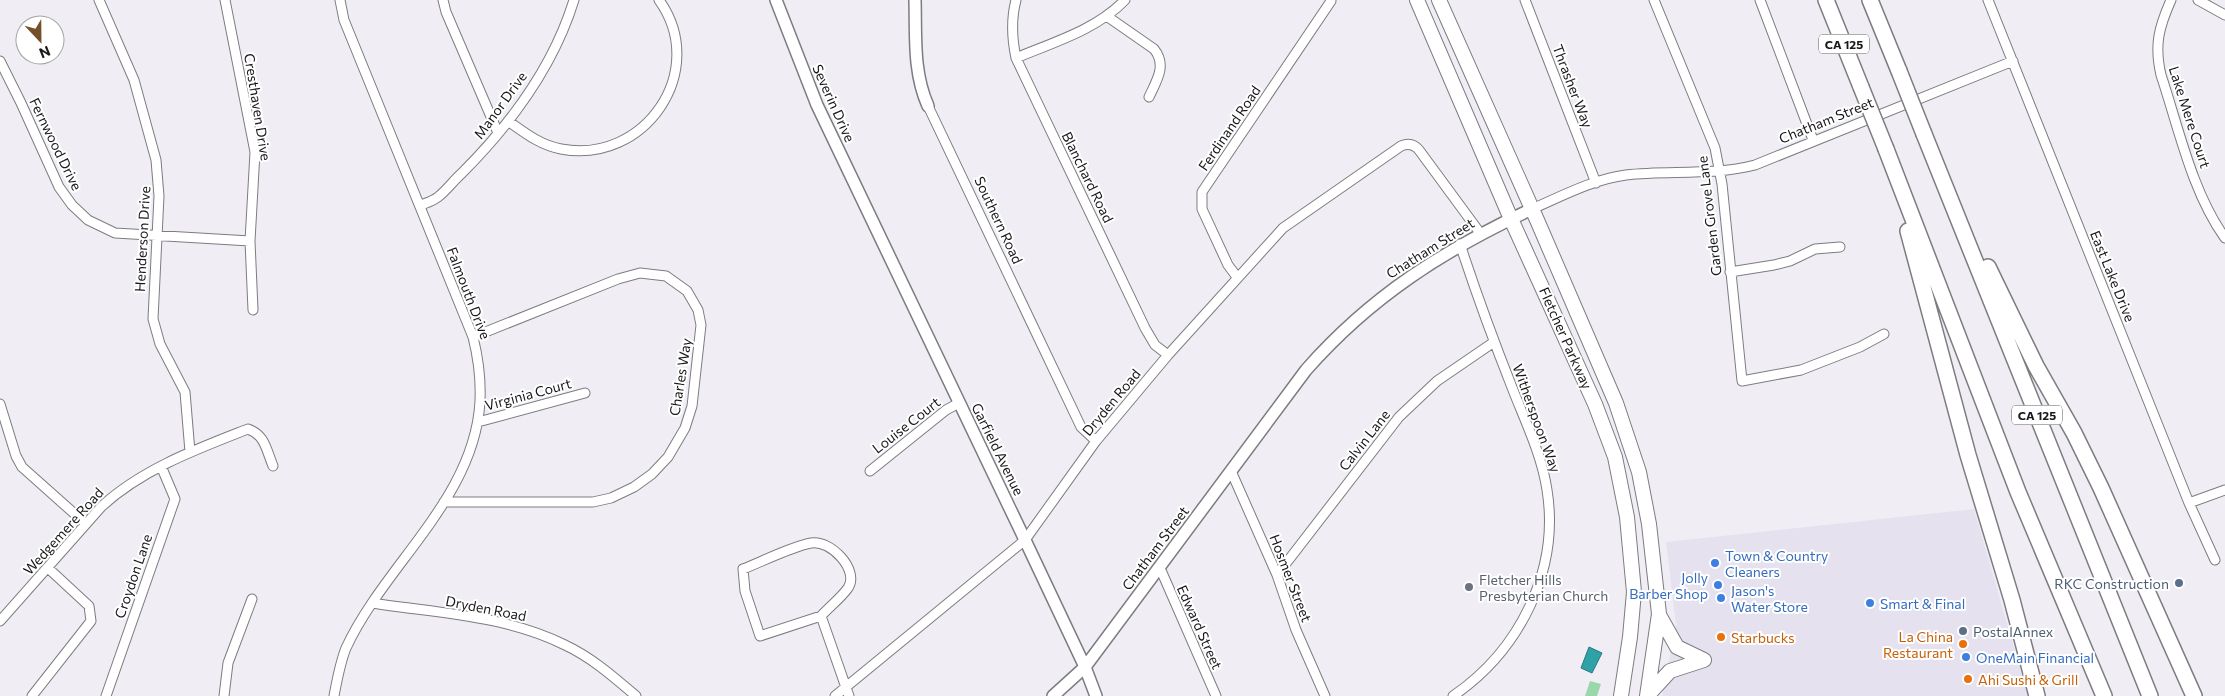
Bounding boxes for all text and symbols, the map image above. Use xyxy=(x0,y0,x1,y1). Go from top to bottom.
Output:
north arrow xyxy=(15,15,65,65)
road number: CA 125 xyxy=(1819,34,1869,54)
street label: Thrasher Way xyxy=(1549,42,1597,130)
text: N xyxy=(37,43,53,62)
street label: Cresthaven Drive xyxy=(241,52,275,162)
street label: Severin Drive xyxy=(809,61,859,145)
street label: Lake Mere Court xyxy=(2166,64,2215,170)
street label: Manor Drive xyxy=(470,68,530,142)
street label: Ferdinand Road xyxy=(1194,82,1264,174)
street label: Chatham Street xyxy=(1776,93,1876,147)
street label: Fernwood Drive xyxy=(26,95,86,193)
street label: Blanchard Road xyxy=(1059,129,1117,225)
street label: Garden Grove Lane xyxy=(1693,155,1725,277)
street label: Southern Road xyxy=(971,174,1027,266)
street label: Henderson Drive xyxy=(131,186,153,292)
street label: Chatham Street xyxy=(1383,214,1477,282)
street label: East Lake Drive xyxy=(2087,228,2139,324)
street label: Falmouth Drive xyxy=(444,245,494,341)
street label: Fletcher Parkway xyxy=(1536,284,1596,392)
street label: Charles Way xyxy=(665,337,695,417)
street label: Witherspoon Way xyxy=(1509,361,1565,475)
street label: Dryden Road xyxy=(1078,365,1144,439)
street label: Virginia Court xyxy=(483,374,573,414)
street label: Louise Court xyxy=(869,393,943,457)
street label: Garfield Avenue xyxy=(968,400,1028,498)
street label: Calvin Lane xyxy=(1335,406,1393,474)
road number: CA 125 xyxy=(2012,406,2062,424)
street label: Wedgemere Road xyxy=(19,484,107,578)
street label: Chatham Street xyxy=(1118,503,1192,593)
street label: Croydon Lane xyxy=(111,532,155,620)
street label: Hosmer Street xyxy=(1266,532,1316,624)
place label: Town & Country Cleaners xyxy=(1725,547,1828,580)
marker: Town & Country Cleaners xyxy=(1709,557,1721,569)
place label: Jolly Barber Shop xyxy=(1629,569,1708,602)
place label: Fletcher Hills Presbyterian Church xyxy=(1479,571,1608,604)
place label: RKC Construction xyxy=(2054,575,2169,592)
marker: RKC Construction xyxy=(2173,577,2185,589)
marker: Jolly Barber Shop xyxy=(1712,579,1724,591)
marker: Fletcher Hills Presbyterian Church xyxy=(1463,581,1475,593)
street label: Edward Street xyxy=(1174,582,1226,672)
place label: Jason's Water Store xyxy=(1731,582,1808,615)
street label: Dryden Road xyxy=(444,592,528,624)
marker: Jason's Water Store xyxy=(1715,592,1727,604)
place label: Smart & Final xyxy=(1880,595,1965,612)
marker: Smart & Final xyxy=(1864,597,1876,609)
place label: PostalAnnex xyxy=(1973,623,2054,640)
marker: PostalAnnex xyxy=(1957,625,1969,637)
place label: La China Restaurant xyxy=(1883,628,1953,661)
place label: Starbucks xyxy=(1731,629,1795,646)
marker: Starbucks xyxy=(1715,631,1727,643)
marker: La China Restaurant xyxy=(1957,638,1969,650)
place label: OneMain Financial xyxy=(1976,649,2094,666)
marker: OneMain Financial xyxy=(1960,651,1972,663)
place label: Ahi Sushi & Grill xyxy=(1978,671,2078,688)
marker: Ahi Sushi & Grill xyxy=(1962,673,1974,685)

